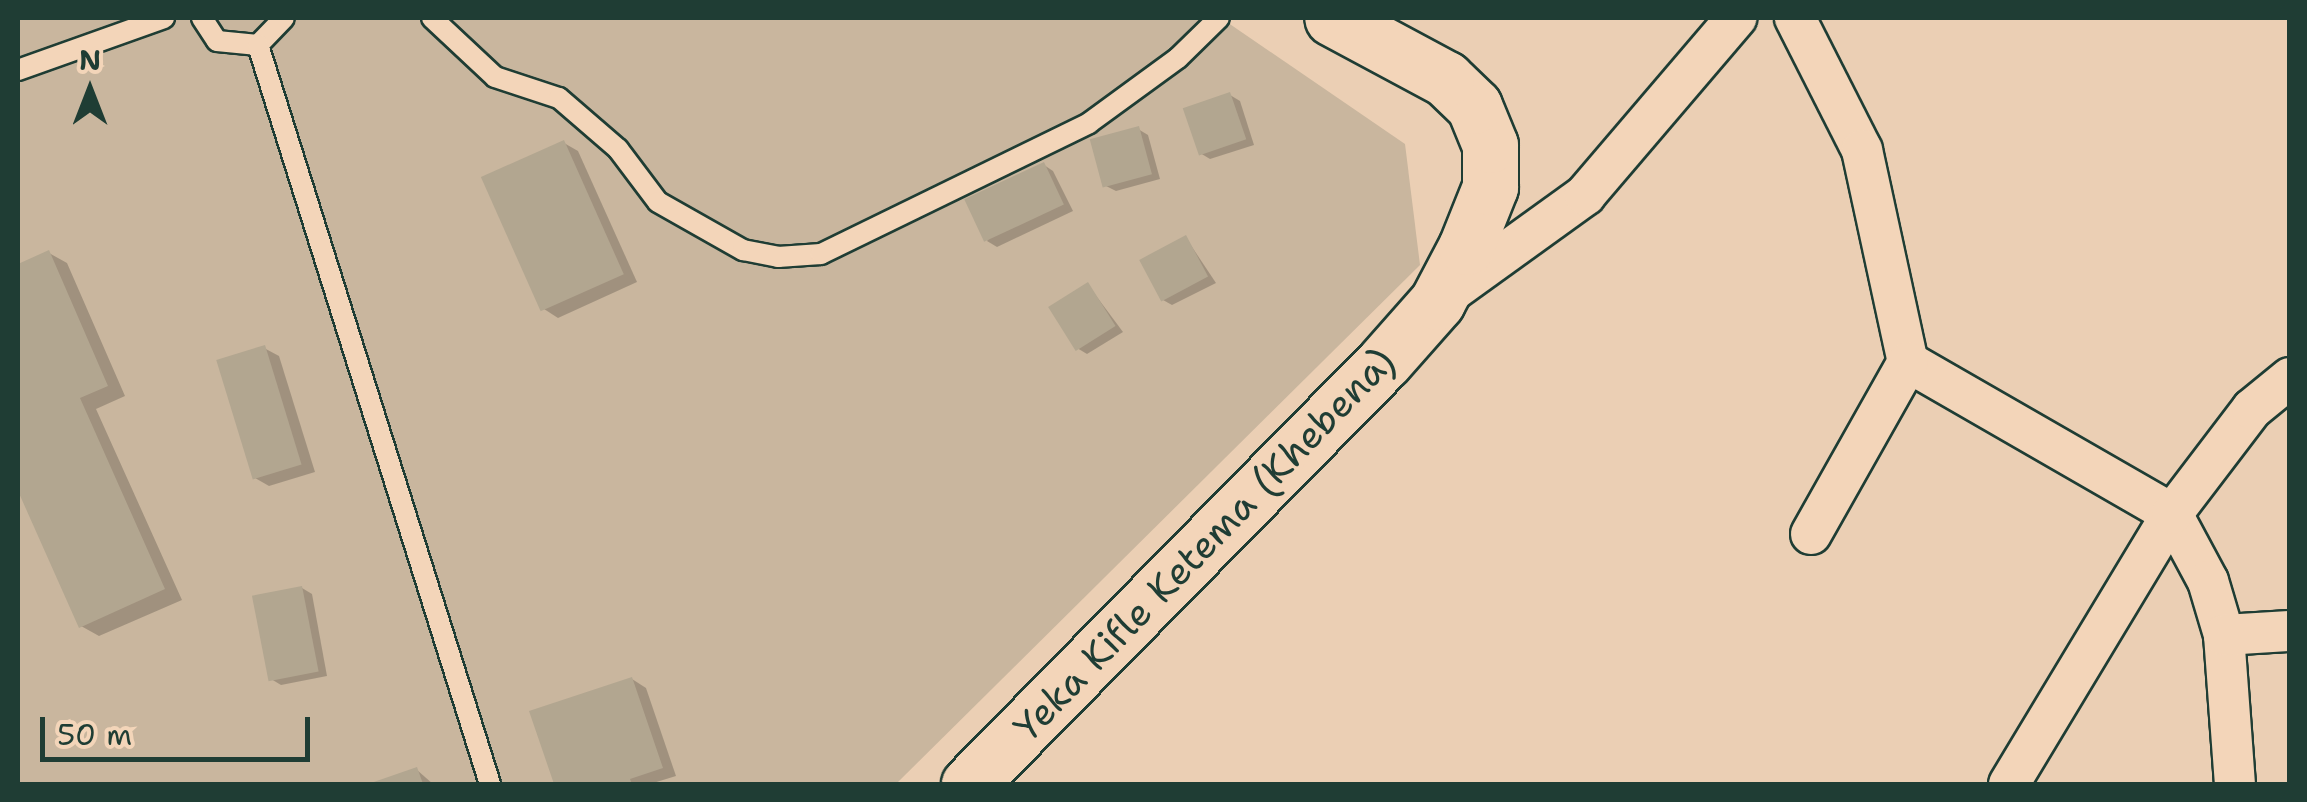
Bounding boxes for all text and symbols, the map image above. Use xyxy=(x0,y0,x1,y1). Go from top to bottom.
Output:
north arrow xyxy=(40,40,140,140)
text: N xyxy=(79,41,101,79)
street label: Yeka Kifle Ketema (Khebena) xyxy=(1004,338,1404,750)
scale bar xyxy=(45,697,315,759)
text: 50 m xyxy=(57,714,132,755)

